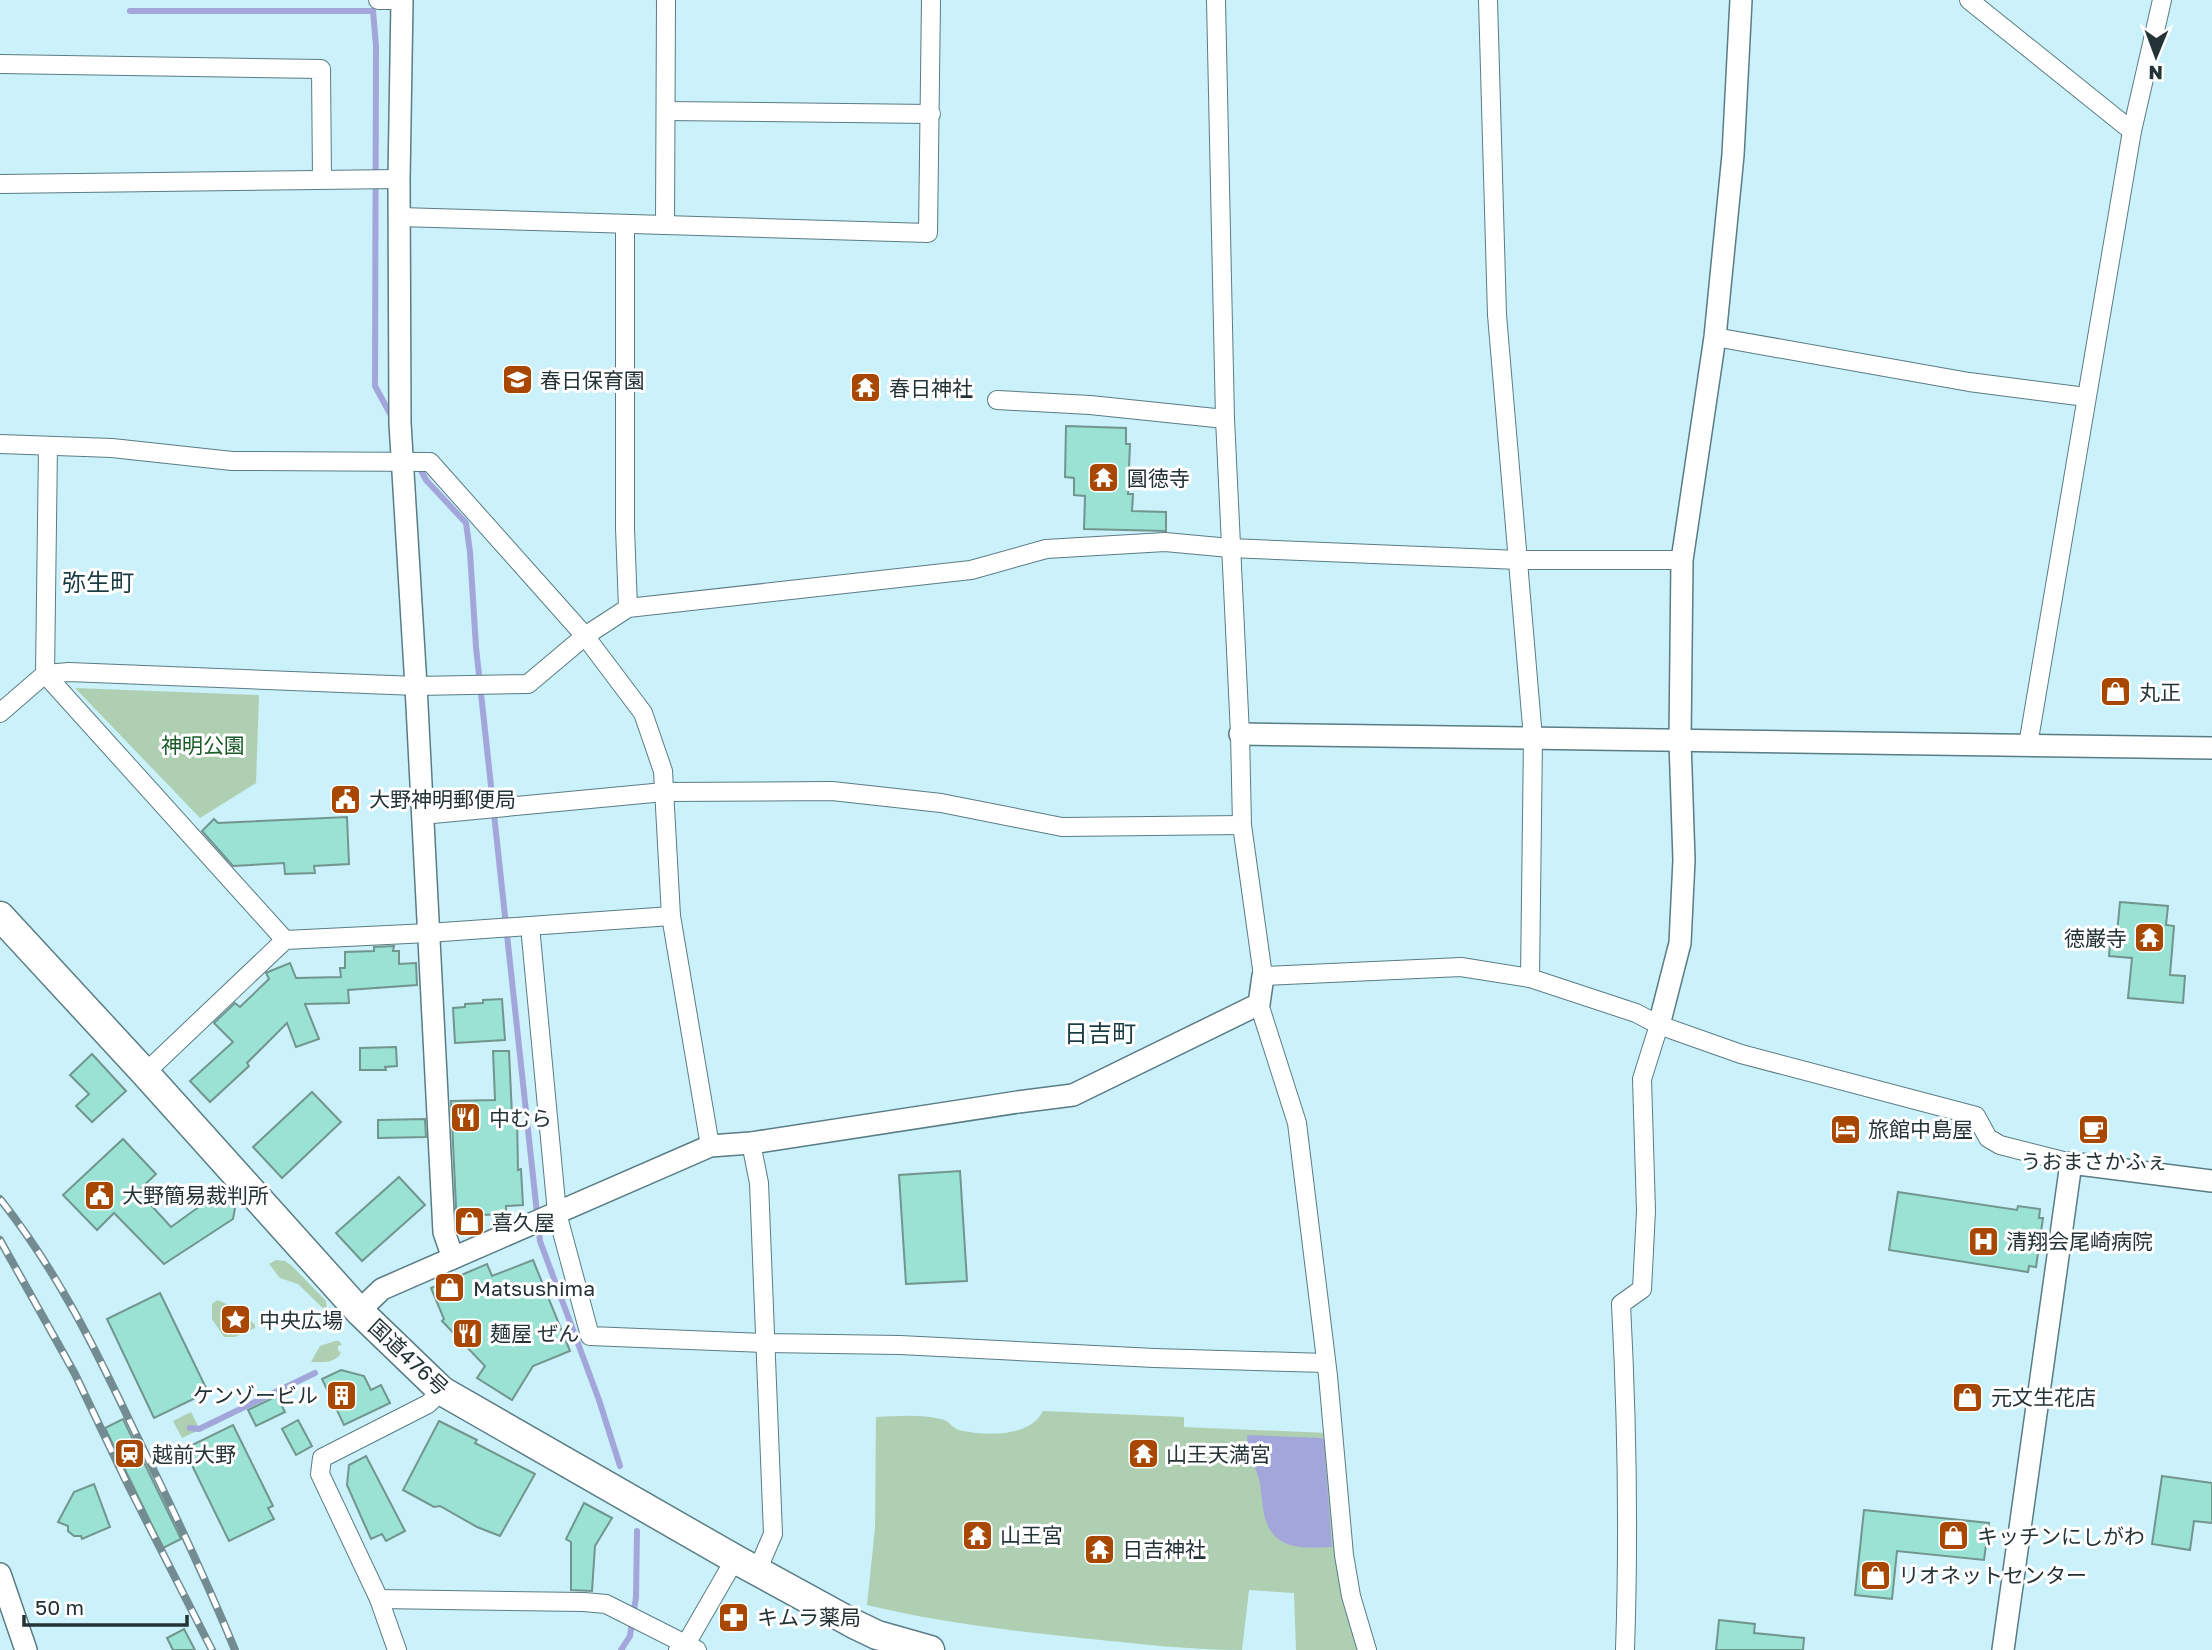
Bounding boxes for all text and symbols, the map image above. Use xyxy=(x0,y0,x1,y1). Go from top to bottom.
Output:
north arrow xyxy=(2121,21,2191,91)
text: N xyxy=(2148,62,2163,85)
school or university icon: 春日保育園 xyxy=(500,363,534,397)
place label: 春日保育園 xyxy=(540,367,645,393)
temple icon: 春日神社 xyxy=(849,371,883,405)
place label: 春日神社 xyxy=(889,375,973,401)
temple icon: 圓徳寺 xyxy=(1087,461,1121,495)
place label: 圓徳寺 xyxy=(1127,465,1190,491)
district label: 弥生町 xyxy=(62,567,134,596)
shop icon: 丸正 xyxy=(2099,675,2133,709)
place label: 丸正 xyxy=(2139,679,2181,705)
park label: 神明公園 xyxy=(161,732,245,758)
public building icon: 大野神明郵便局 xyxy=(329,782,363,816)
place label: 大野神明郵便局 xyxy=(369,786,516,812)
temple icon: 徳巌寺 xyxy=(2133,921,2167,955)
place label: 徳巌寺 xyxy=(2064,925,2127,951)
district label: 日吉町 xyxy=(1064,1018,1136,1047)
restaurant icon: 中むら xyxy=(449,1101,483,1135)
place label: 中むら xyxy=(489,1105,552,1131)
hotel icon: 旅館中島屋 xyxy=(1828,1112,1862,1146)
cafe icon: うおまさかふぇ xyxy=(2077,1112,2111,1146)
place label: 旅館中島屋 xyxy=(1868,1116,1973,1142)
place label: うおまさかふぇ xyxy=(2021,1148,2168,1174)
public building icon: 大野簡易裁判所 xyxy=(82,1178,116,1212)
place label: 大野簡易裁判所 xyxy=(122,1182,269,1208)
shop icon: 喜久屋 xyxy=(452,1205,486,1239)
place label: 喜久屋 xyxy=(492,1209,555,1235)
hospital icon: 清翔会尾崎病院 xyxy=(1966,1224,2000,1258)
place label: 清翔会尾崎病院 xyxy=(2006,1228,2153,1254)
shop icon: Matsushima xyxy=(433,1271,467,1305)
place label: Matsushima xyxy=(473,1275,595,1301)
place icon: 中央広場 xyxy=(219,1303,253,1337)
place label: 中央広場 xyxy=(259,1307,343,1333)
street label: 国道476号 xyxy=(364,1314,454,1400)
restaurant icon: 麺屋 ぜん xyxy=(450,1316,484,1350)
place label: 麺屋 ぜん xyxy=(490,1320,579,1346)
building icon: ケンゾービル xyxy=(324,1378,358,1412)
shop icon: 元文生花店 xyxy=(1951,1380,1985,1414)
place label: ケンゾービル xyxy=(193,1382,318,1408)
place label: 元文生花店 xyxy=(1991,1384,2096,1410)
station icon: 越前大野 xyxy=(112,1437,146,1471)
temple icon: 山王天満宮 xyxy=(1126,1437,1160,1471)
place label: 越前大野 xyxy=(152,1441,236,1467)
place label: 山王天満宮 xyxy=(1166,1441,1271,1467)
temple icon: 山王宮 xyxy=(960,1518,994,1552)
shop icon: キッチンにしがわ xyxy=(1937,1519,1971,1553)
place label: 山王宮 xyxy=(1000,1522,1063,1548)
place label: キッチンにしがわ xyxy=(1977,1523,2145,1549)
temple icon: 日吉神社 xyxy=(1082,1532,1116,1566)
place label: 日吉神社 xyxy=(1122,1536,1206,1562)
shop icon: リオネットセンター xyxy=(1858,1558,1892,1592)
place label: リオネットセンター xyxy=(1898,1562,2087,1588)
scale bar xyxy=(24,1584,187,1628)
text: 50 m xyxy=(35,1594,84,1620)
pharmacy icon: キムラ薬局 xyxy=(717,1600,751,1634)
place label: キムラ薬局 xyxy=(757,1604,861,1630)

